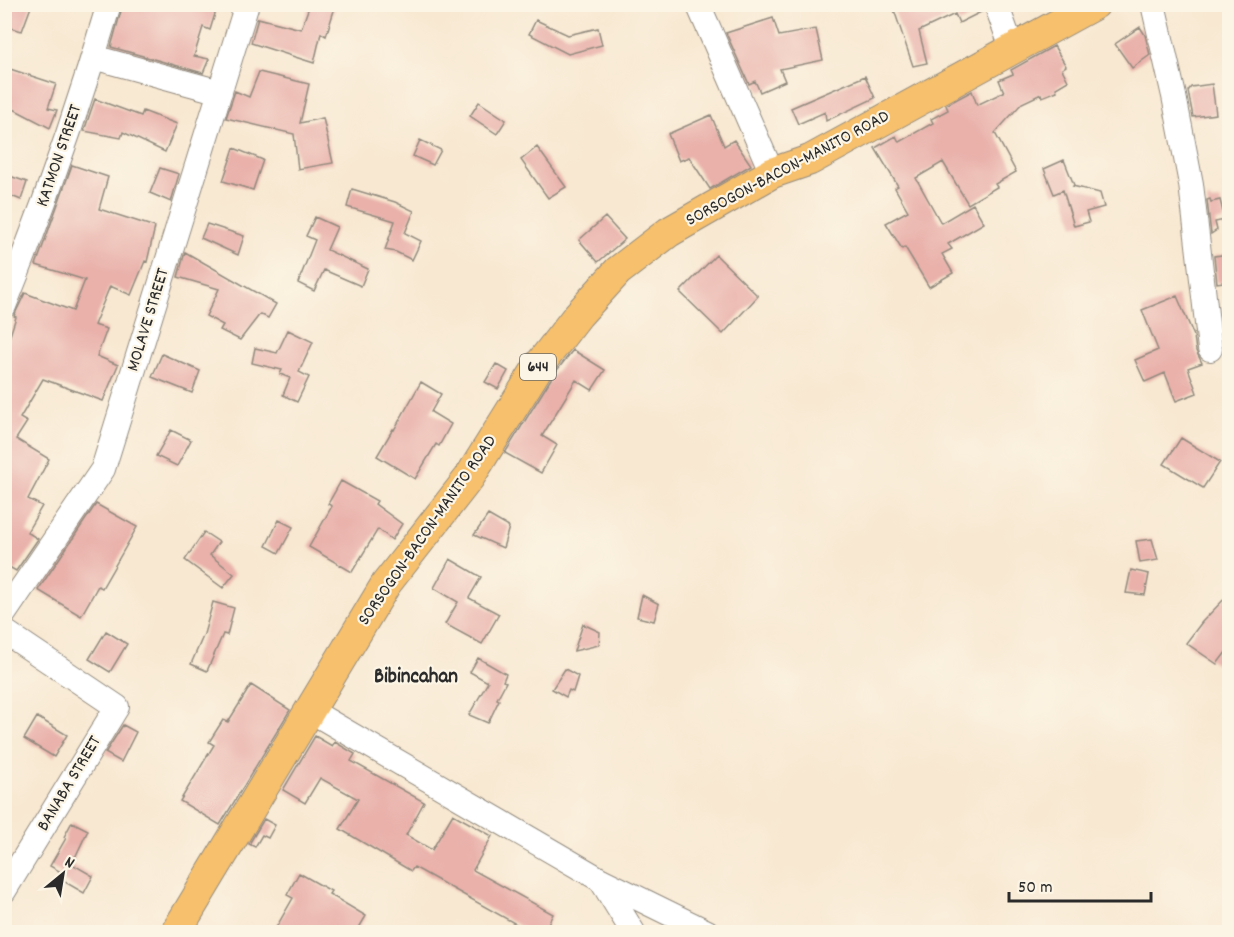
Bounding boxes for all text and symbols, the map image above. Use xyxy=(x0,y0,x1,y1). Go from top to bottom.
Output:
street label: KATMON STREET xyxy=(31,101,89,211)
street label: SORSOGON-BACON-MANITO ROAD xyxy=(682,105,894,233)
street label: MOLAVE STREET xyxy=(121,265,177,375)
road number: 644 xyxy=(520,354,556,380)
street label: SORSOGON-BACON-MANITO ROAD xyxy=(353,431,503,631)
district label: Bibincahan xyxy=(374,663,458,693)
street label: BANABA STREET xyxy=(32,732,108,836)
north arrow xyxy=(33,844,93,904)
text: N xyxy=(60,851,79,875)
scale bar xyxy=(1009,865,1152,903)
text: 50 m xyxy=(1018,876,1053,901)

